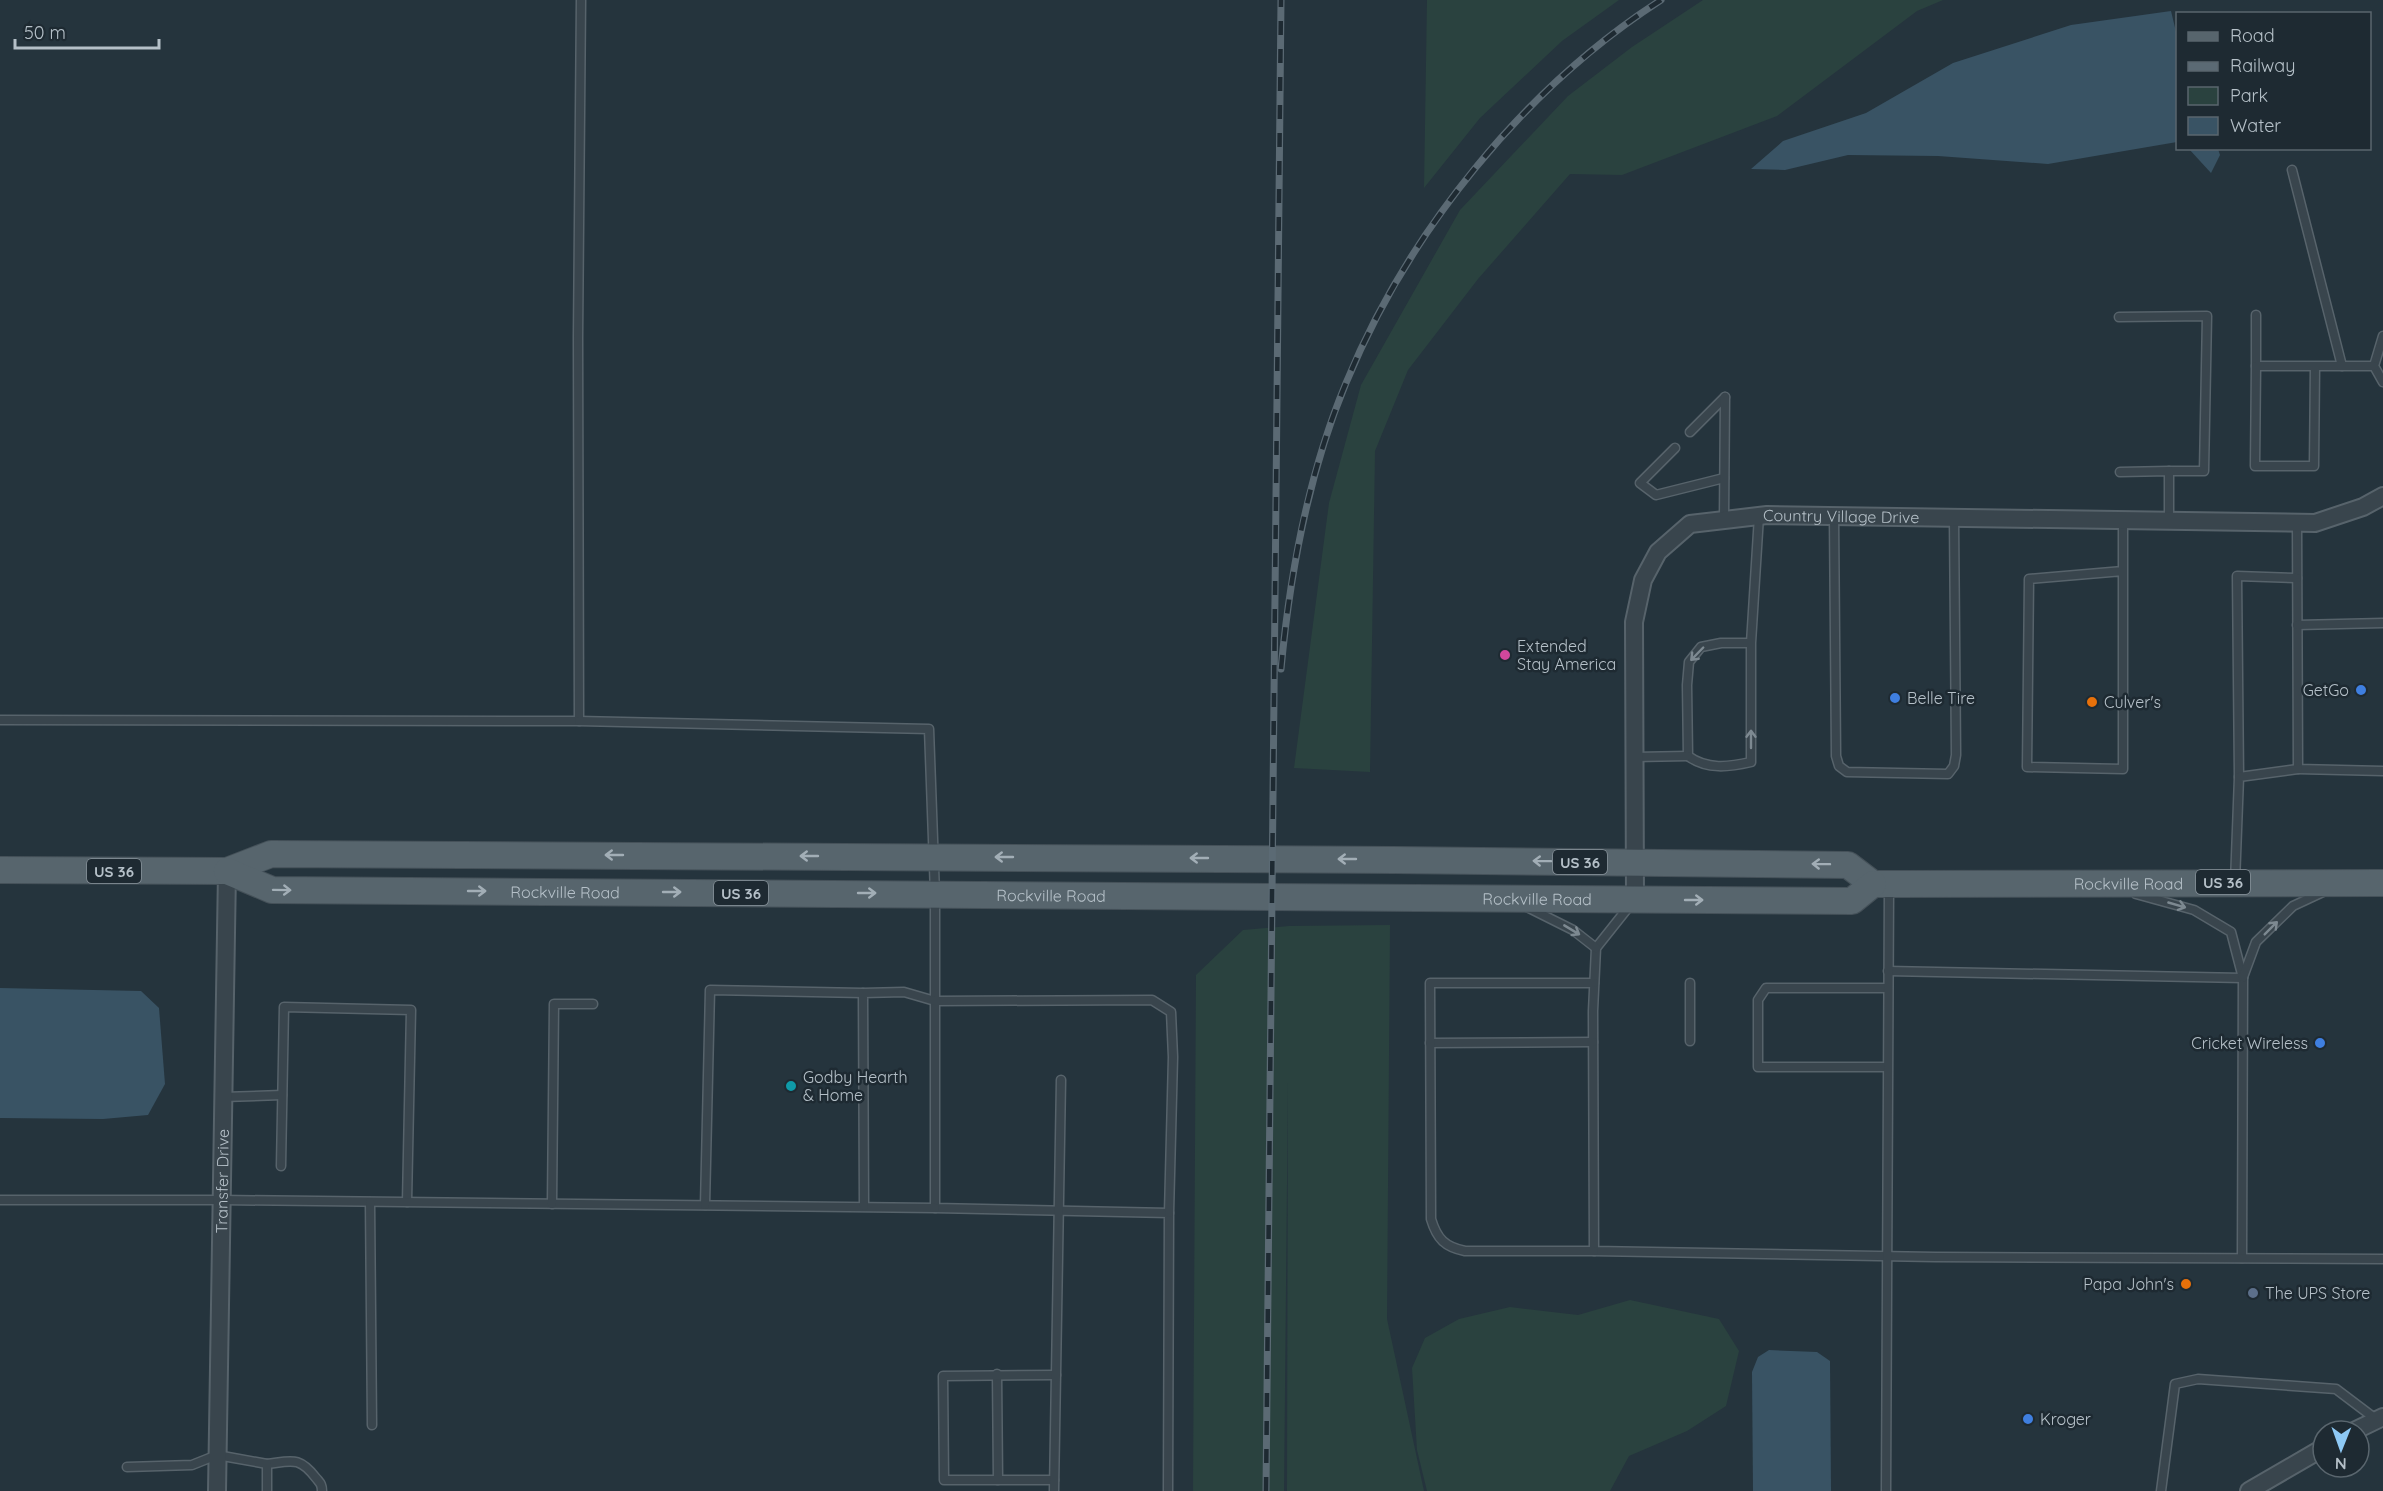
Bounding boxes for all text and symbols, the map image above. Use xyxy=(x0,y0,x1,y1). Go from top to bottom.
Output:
scale bar xyxy=(15,12,159,50)
legend xyxy=(2176,12,2371,150)
text: 50 m xyxy=(24,21,66,44)
text: Road xyxy=(2230,24,2275,47)
text: Railway xyxy=(2230,54,2296,77)
text: Park xyxy=(2230,84,2268,107)
text: Water xyxy=(2230,114,2281,137)
street label: Country Village Drive xyxy=(1763,505,1920,527)
place label: Extended Stay America xyxy=(1517,636,1616,674)
one-way arrow xyxy=(1689,647,1704,661)
marker: Extended Stay America xyxy=(1498,648,1512,662)
place label: GetGo xyxy=(2303,680,2349,700)
marker: GetGo xyxy=(2354,683,2368,697)
place label: Belle Tire xyxy=(1907,688,1975,708)
marker: Belle Tire xyxy=(1888,691,1902,705)
place label: Culver's xyxy=(2104,692,2161,712)
marker: Culver's xyxy=(2085,695,2099,709)
one-way arrow xyxy=(1745,729,1757,749)
one-way arrow xyxy=(605,849,625,861)
one-way arrow xyxy=(800,850,820,862)
road number: US 36 xyxy=(1553,850,1607,874)
one-way arrow xyxy=(994,851,1014,863)
one-way arrow xyxy=(1189,852,1209,864)
one-way arrow xyxy=(1337,853,1357,865)
one-way arrow xyxy=(1532,855,1552,867)
one-way arrow xyxy=(1811,858,1831,870)
road number: US 36 xyxy=(87,859,141,883)
road number: US 36 xyxy=(2196,870,2250,894)
street label: Rockville Road xyxy=(2074,873,2183,894)
road number: US 36 xyxy=(714,881,768,905)
street label: Rockville Road xyxy=(510,882,620,902)
one-way arrow xyxy=(271,884,291,896)
one-way arrow xyxy=(466,885,486,897)
street label: Rockville Road xyxy=(996,885,1106,906)
one-way arrow xyxy=(661,886,681,898)
one-way arrow xyxy=(856,887,876,899)
street label: Rockville Road xyxy=(1482,888,1592,909)
one-way arrow xyxy=(1683,894,1703,906)
one-way arrow xyxy=(2167,900,2186,911)
one-way arrow xyxy=(2263,920,2278,935)
one-way arrow xyxy=(1563,924,1580,936)
place label: Cricket Wireless xyxy=(2191,1033,2308,1053)
marker: Cricket Wireless xyxy=(2313,1036,2327,1050)
place label: Godby Hearth & Home xyxy=(803,1067,908,1105)
marker: Godby Hearth & Home xyxy=(784,1079,798,1093)
street label: Transfer Drive xyxy=(211,1129,233,1233)
place label: Papa John's xyxy=(2083,1274,2174,1294)
marker: Papa John's xyxy=(2179,1277,2193,1291)
place label: The UPS Store xyxy=(2265,1283,2370,1303)
marker: The UPS Store xyxy=(2246,1286,2260,1300)
place label: Kroger xyxy=(2040,1409,2091,1429)
marker: Kroger xyxy=(2021,1412,2035,1426)
north arrow xyxy=(2311,1419,2371,1479)
text: N xyxy=(2335,1454,2347,1474)

